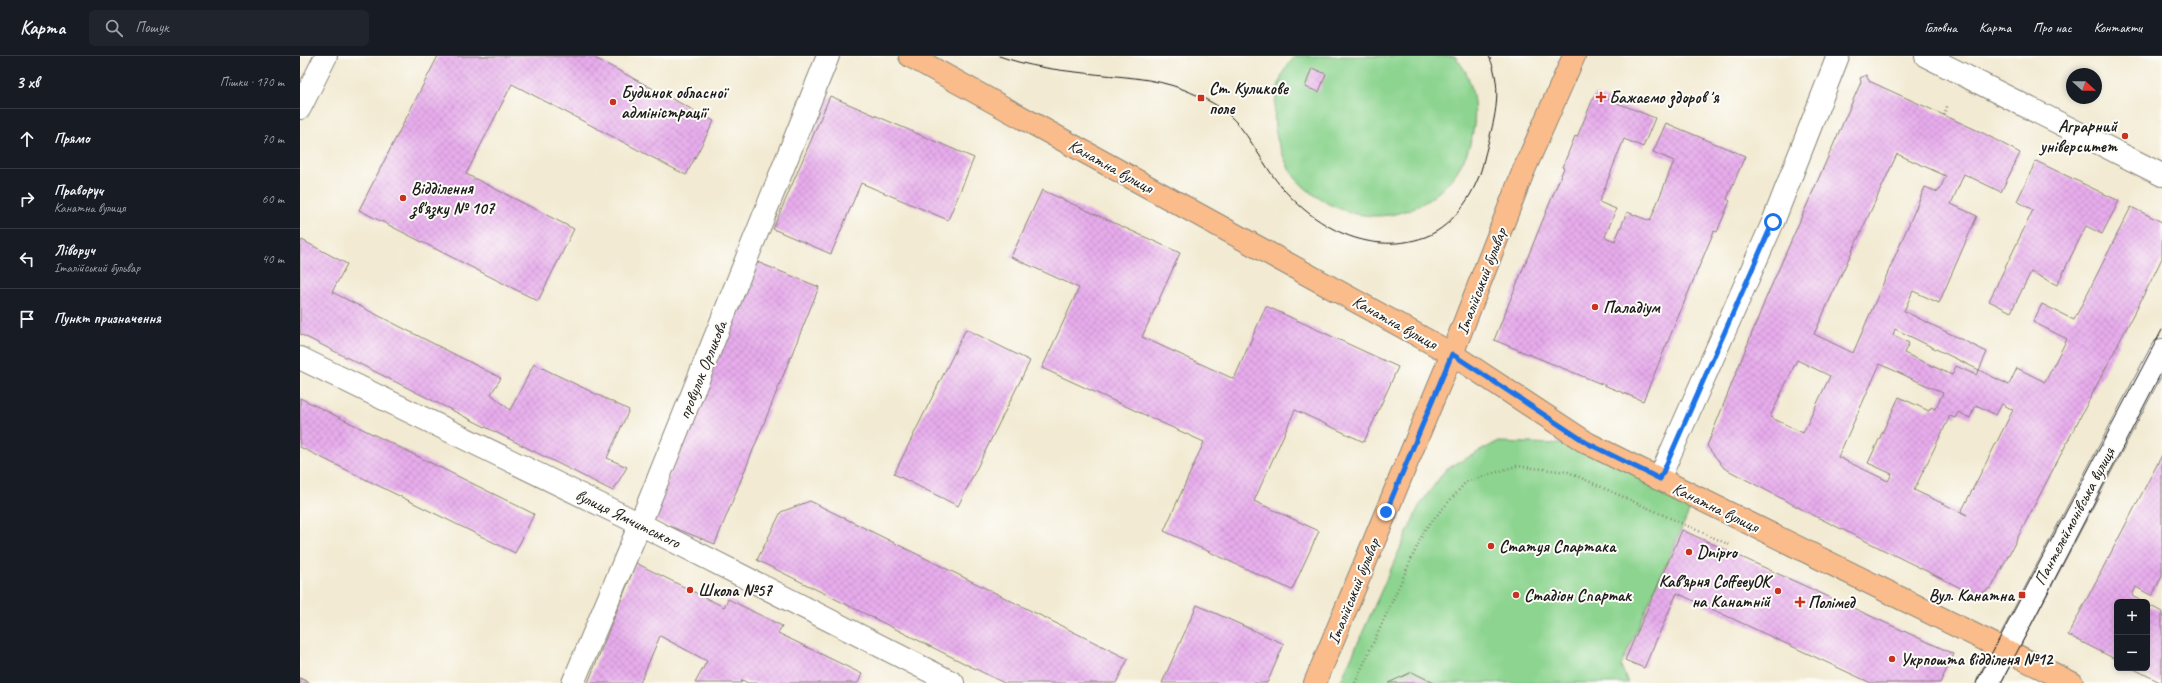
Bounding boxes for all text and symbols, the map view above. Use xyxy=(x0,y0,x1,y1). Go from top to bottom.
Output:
search box xyxy=(89,10,369,46)
text: Карта xyxy=(20,16,65,40)
icon: search xyxy=(103,17,125,39)
text: Пошук xyxy=(135,18,169,37)
text: Головна xyxy=(1924,19,1957,36)
text: Карта xyxy=(1979,19,2011,36)
text: Про нас xyxy=(2033,19,2072,36)
text: Контакти xyxy=(2094,19,2142,36)
north arrow xyxy=(2066,68,2102,104)
text: 3 хв xyxy=(16,72,39,93)
text: Пішки · 170 m xyxy=(220,74,284,90)
place label: Ст. Куликове поле xyxy=(1209,78,1290,119)
place label: Будинок обласної адміністрації xyxy=(621,82,730,123)
place label: Бажаємо здоровʼя xyxy=(1609,87,1719,109)
marker: Бажаємо здоровʼя xyxy=(1596,92,1606,102)
marker: Ст. Куликове поле xyxy=(1196,93,1206,103)
marker: Будинок обласної адміністрації xyxy=(608,97,618,107)
place label: Аграрний університет xyxy=(2038,116,2119,157)
icon: ahead xyxy=(16,128,38,150)
text: Прямо xyxy=(54,129,90,148)
text: 70 m xyxy=(262,131,284,147)
marker: Аграрний університет xyxy=(2120,131,2130,141)
street label: Канатна вулиця xyxy=(1065,135,1158,199)
place label: Відділення зв'язку № 107 xyxy=(409,178,497,220)
text: Праворуч xyxy=(54,181,103,200)
icon: right xyxy=(16,188,38,210)
text: 60 m xyxy=(262,191,284,207)
marker: Відділення зв'язку № 107 xyxy=(398,193,408,203)
text: Канатна вулиця xyxy=(54,200,126,216)
route start xyxy=(1764,213,1782,231)
street label: Італійський бульвар xyxy=(1451,223,1512,338)
text: Ліворуч xyxy=(54,241,95,260)
icon: left xyxy=(16,248,38,270)
text: 40 m xyxy=(262,251,284,267)
text: Італійський бульвар xyxy=(54,260,140,276)
street label: Канатна вулиця xyxy=(1349,291,1442,355)
place label: Паладіум xyxy=(1603,297,1662,318)
marker: Паладіум xyxy=(1590,302,1600,312)
icon: arrive xyxy=(16,308,38,330)
text: Пункт призначення xyxy=(54,309,161,328)
street label: провулок Орликова xyxy=(673,316,732,422)
street label: Пантелеймонівська вулиця xyxy=(2029,443,2120,589)
street label: Канатна вулиця xyxy=(1669,478,1763,538)
street label: вулиця Ямчитського xyxy=(572,484,684,553)
route end xyxy=(1377,503,1395,521)
street label: Італійський бульвар xyxy=(1323,534,1385,647)
place label: Статуя Спартака xyxy=(1499,536,1617,557)
marker: Статуя Спартака xyxy=(1486,541,1496,551)
place label: Dnipro xyxy=(1697,542,1739,563)
marker: Dnipro xyxy=(1684,547,1694,557)
place label: Кав’ярня CoffeeyOK на Канатній xyxy=(1659,571,1773,612)
place label: Школа №57 xyxy=(698,580,774,601)
marker: Школа №57 xyxy=(685,585,695,595)
place label: Стадіон Спартак xyxy=(1524,585,1632,606)
place label: Вул. Канатна xyxy=(1929,585,2016,606)
marker: Кав’ярня CoffeeyOK на Канатній xyxy=(1773,586,1783,596)
marker: Стадіон Спартак xyxy=(1511,590,1521,600)
marker: Вул. Канатна xyxy=(2017,590,2027,600)
place label: Полімед xyxy=(1808,592,1857,613)
marker: Полімед xyxy=(1795,597,1805,607)
map controls xyxy=(2114,599,2150,671)
button: + xyxy=(2114,599,2150,635)
button: − xyxy=(2114,635,2150,671)
place label: Укрпошта відділеня №12 xyxy=(1900,649,2054,670)
marker: Укрпошта відділеня №12 xyxy=(1887,654,1897,664)

